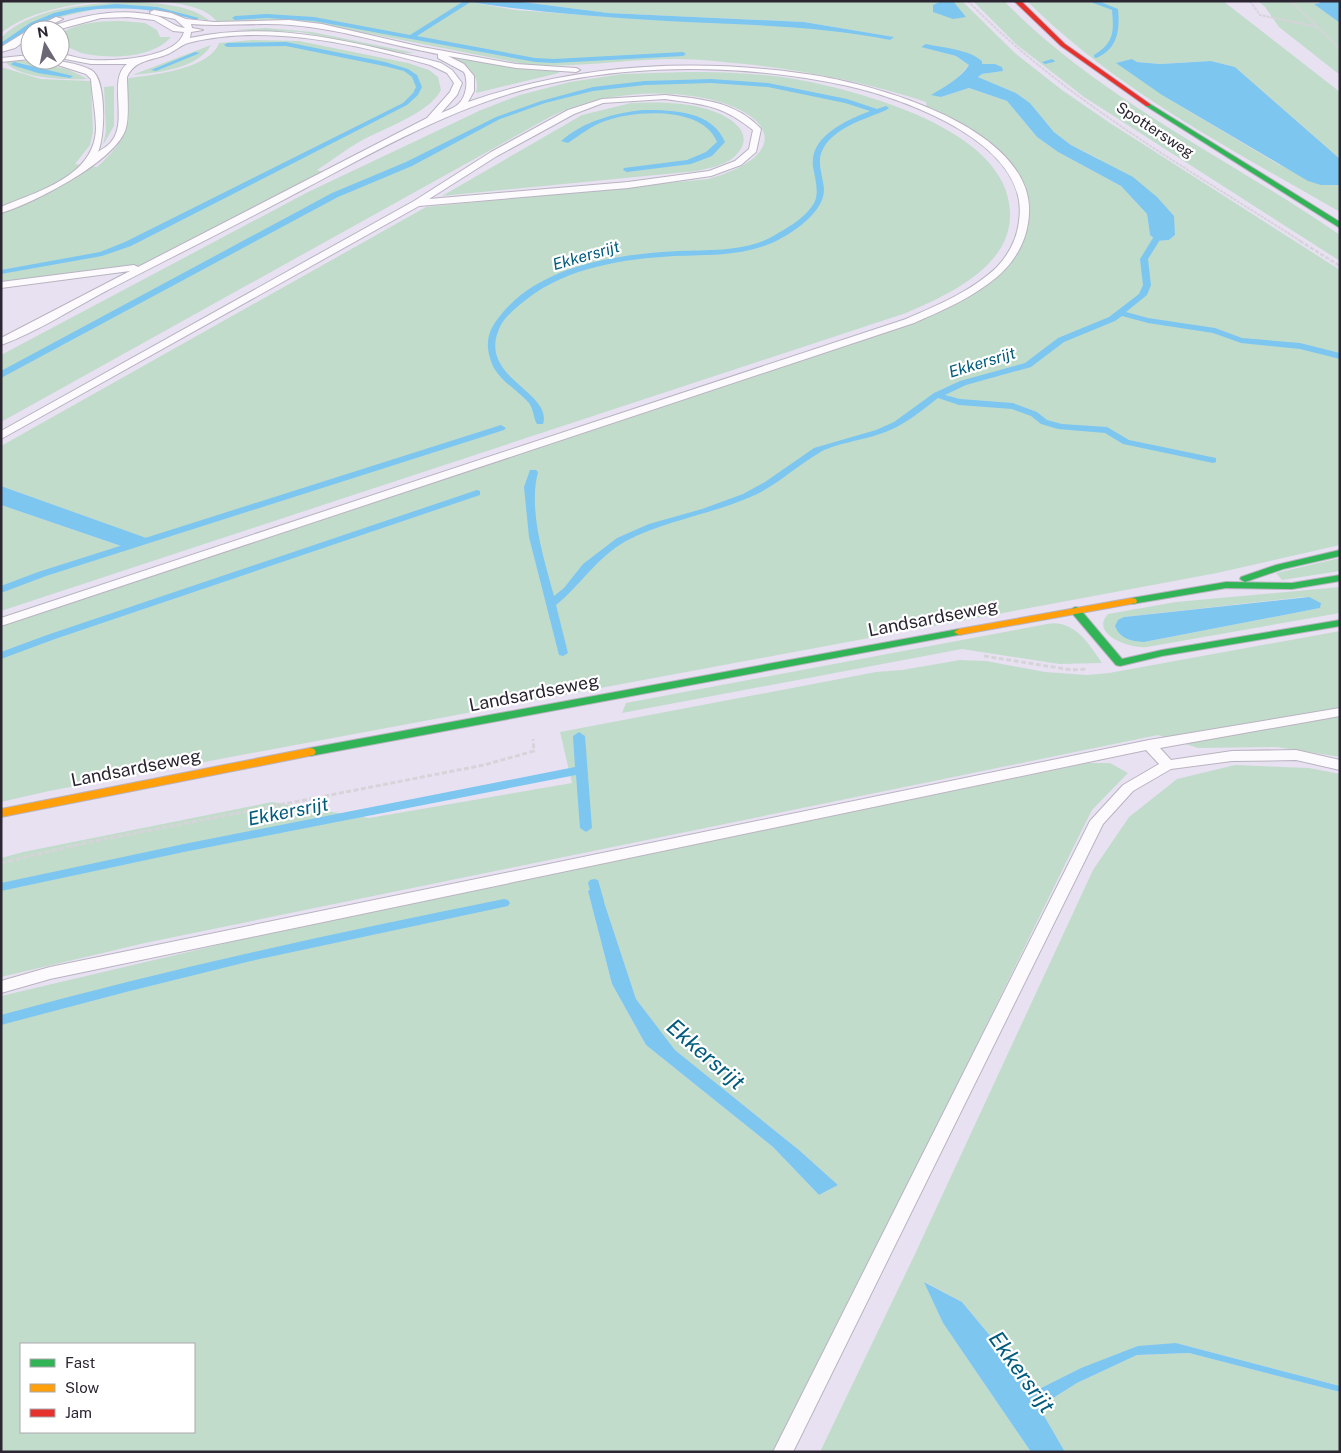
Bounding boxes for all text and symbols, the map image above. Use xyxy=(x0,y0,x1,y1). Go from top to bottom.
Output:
north arrow xyxy=(20,20,70,70)
text: N xyxy=(36,23,50,41)
street label: Spottersweg xyxy=(1113,98,1197,161)
water label: Ekkersrijt xyxy=(550,237,622,274)
water label: Ekkersrijt xyxy=(946,343,1018,382)
street label: Landsardseweg xyxy=(866,595,1000,640)
street label: Landsardseweg xyxy=(467,670,601,715)
street label: Landsardseweg xyxy=(69,745,203,790)
water label: Ekkersrijt xyxy=(246,792,330,830)
water label: Ekkersrijt xyxy=(662,1013,751,1095)
water label: Ekkersrijt xyxy=(984,1326,1061,1419)
legend xyxy=(20,1343,195,1433)
text: Fast xyxy=(65,1354,95,1371)
text: Slow xyxy=(65,1379,100,1396)
text: Jam xyxy=(65,1404,92,1421)

